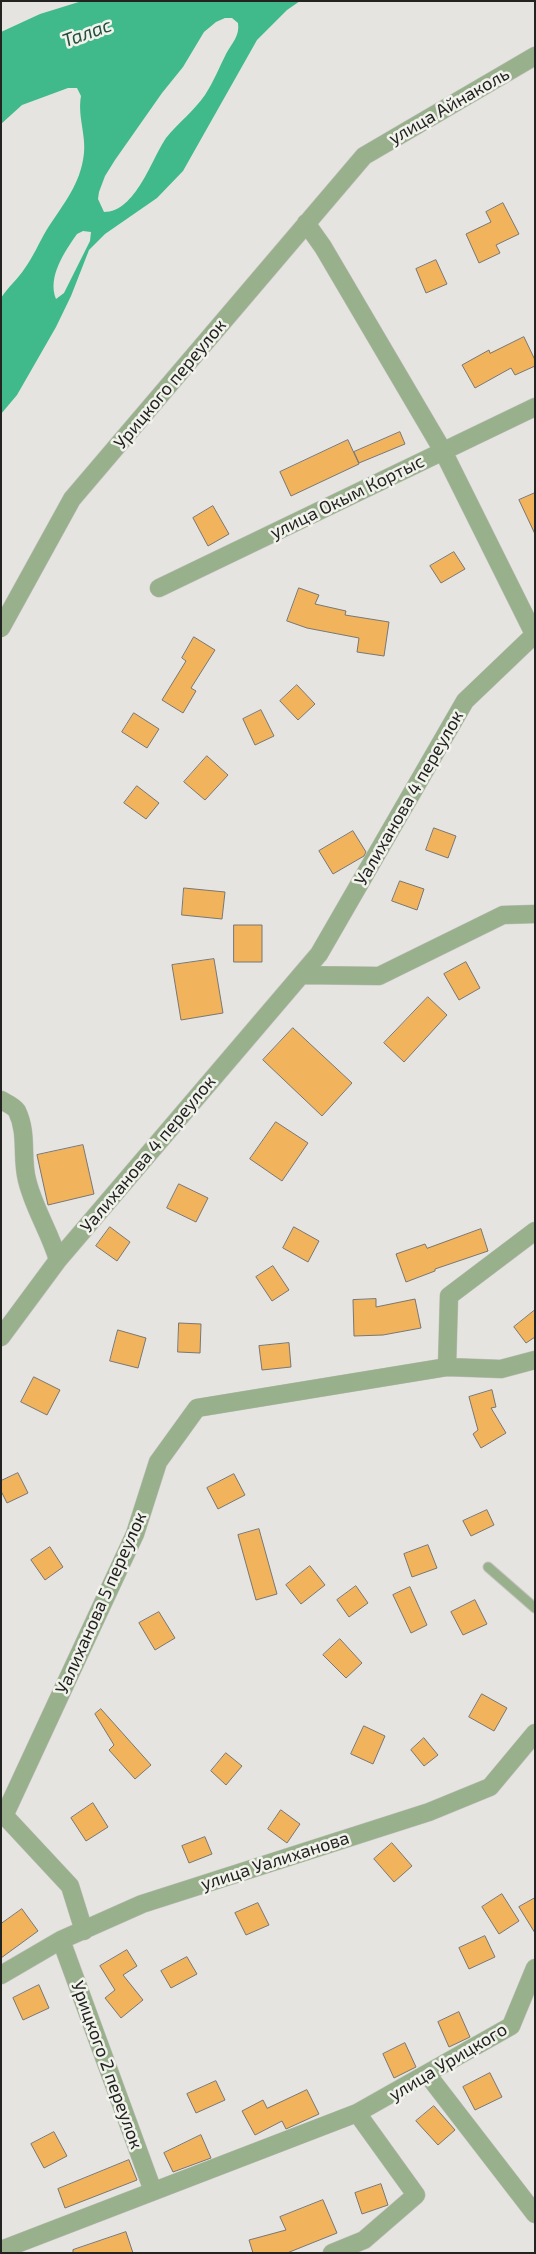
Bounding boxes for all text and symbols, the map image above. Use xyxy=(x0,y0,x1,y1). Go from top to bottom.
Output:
water label: Талас xyxy=(59,14,115,52)
street label: улица Айнаколь xyxy=(385,63,513,149)
street label: Урицкого переулок xyxy=(109,315,231,453)
street label: улица Окым Кортыс xyxy=(267,450,427,544)
street label: Уалиханова 4 переулок xyxy=(350,707,468,889)
street label: Уалиханова 4 переулок xyxy=(76,1071,220,1237)
street label: Уалиханова 5 переулок xyxy=(51,1509,151,1697)
street label: улица Уалиханова xyxy=(198,1827,352,1895)
street label: Урицкого 2 переулок xyxy=(67,1978,147,2152)
street label: улица Урицкого xyxy=(385,2018,511,2106)

